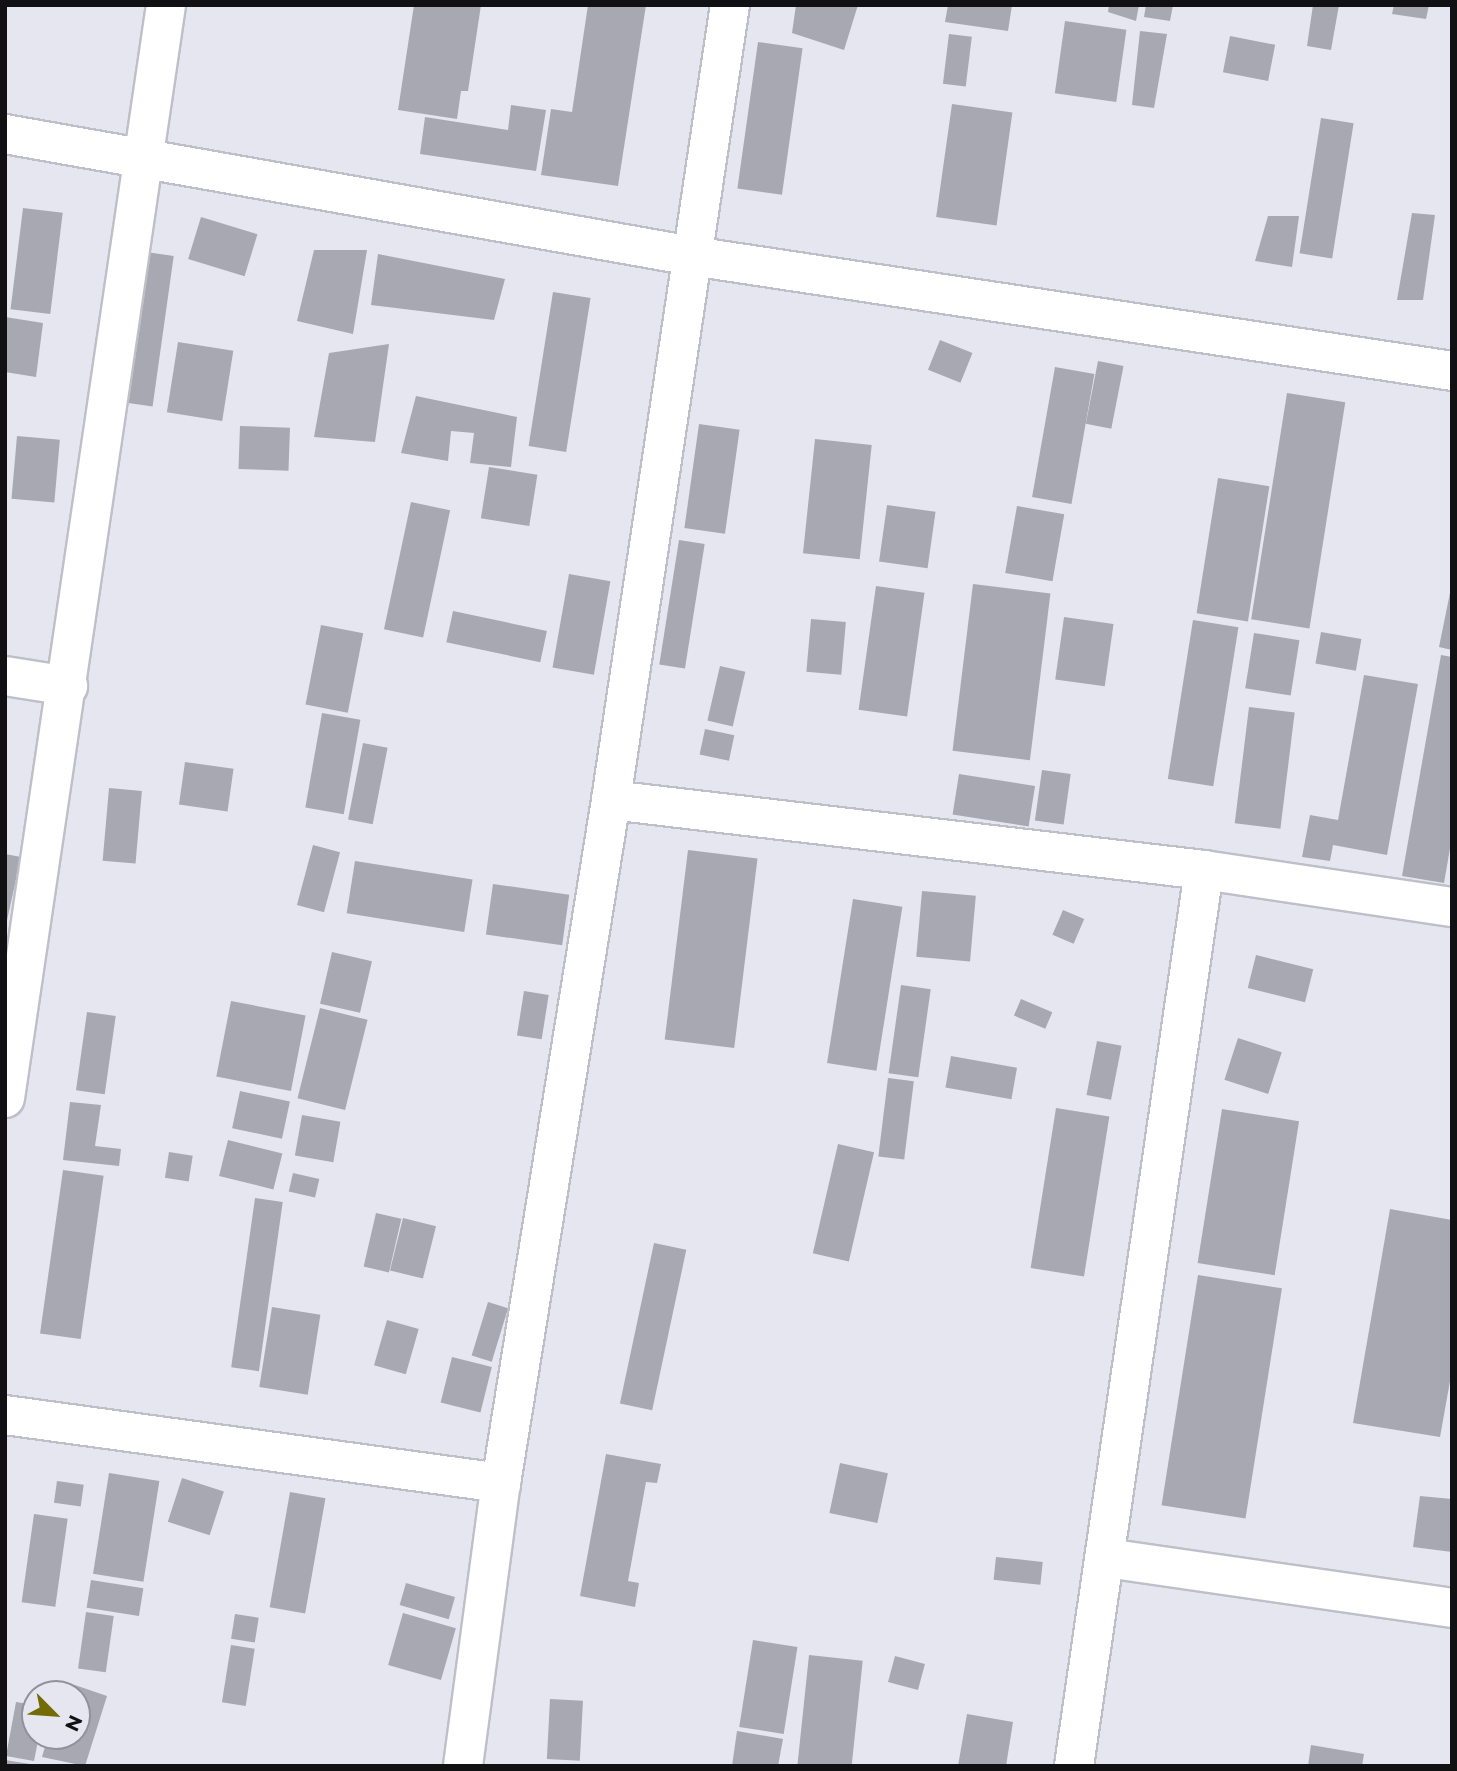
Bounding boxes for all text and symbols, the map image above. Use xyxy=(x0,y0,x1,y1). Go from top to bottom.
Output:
north arrow xyxy=(21,1680,91,1750)
text: N xyxy=(60,1711,87,1735)

